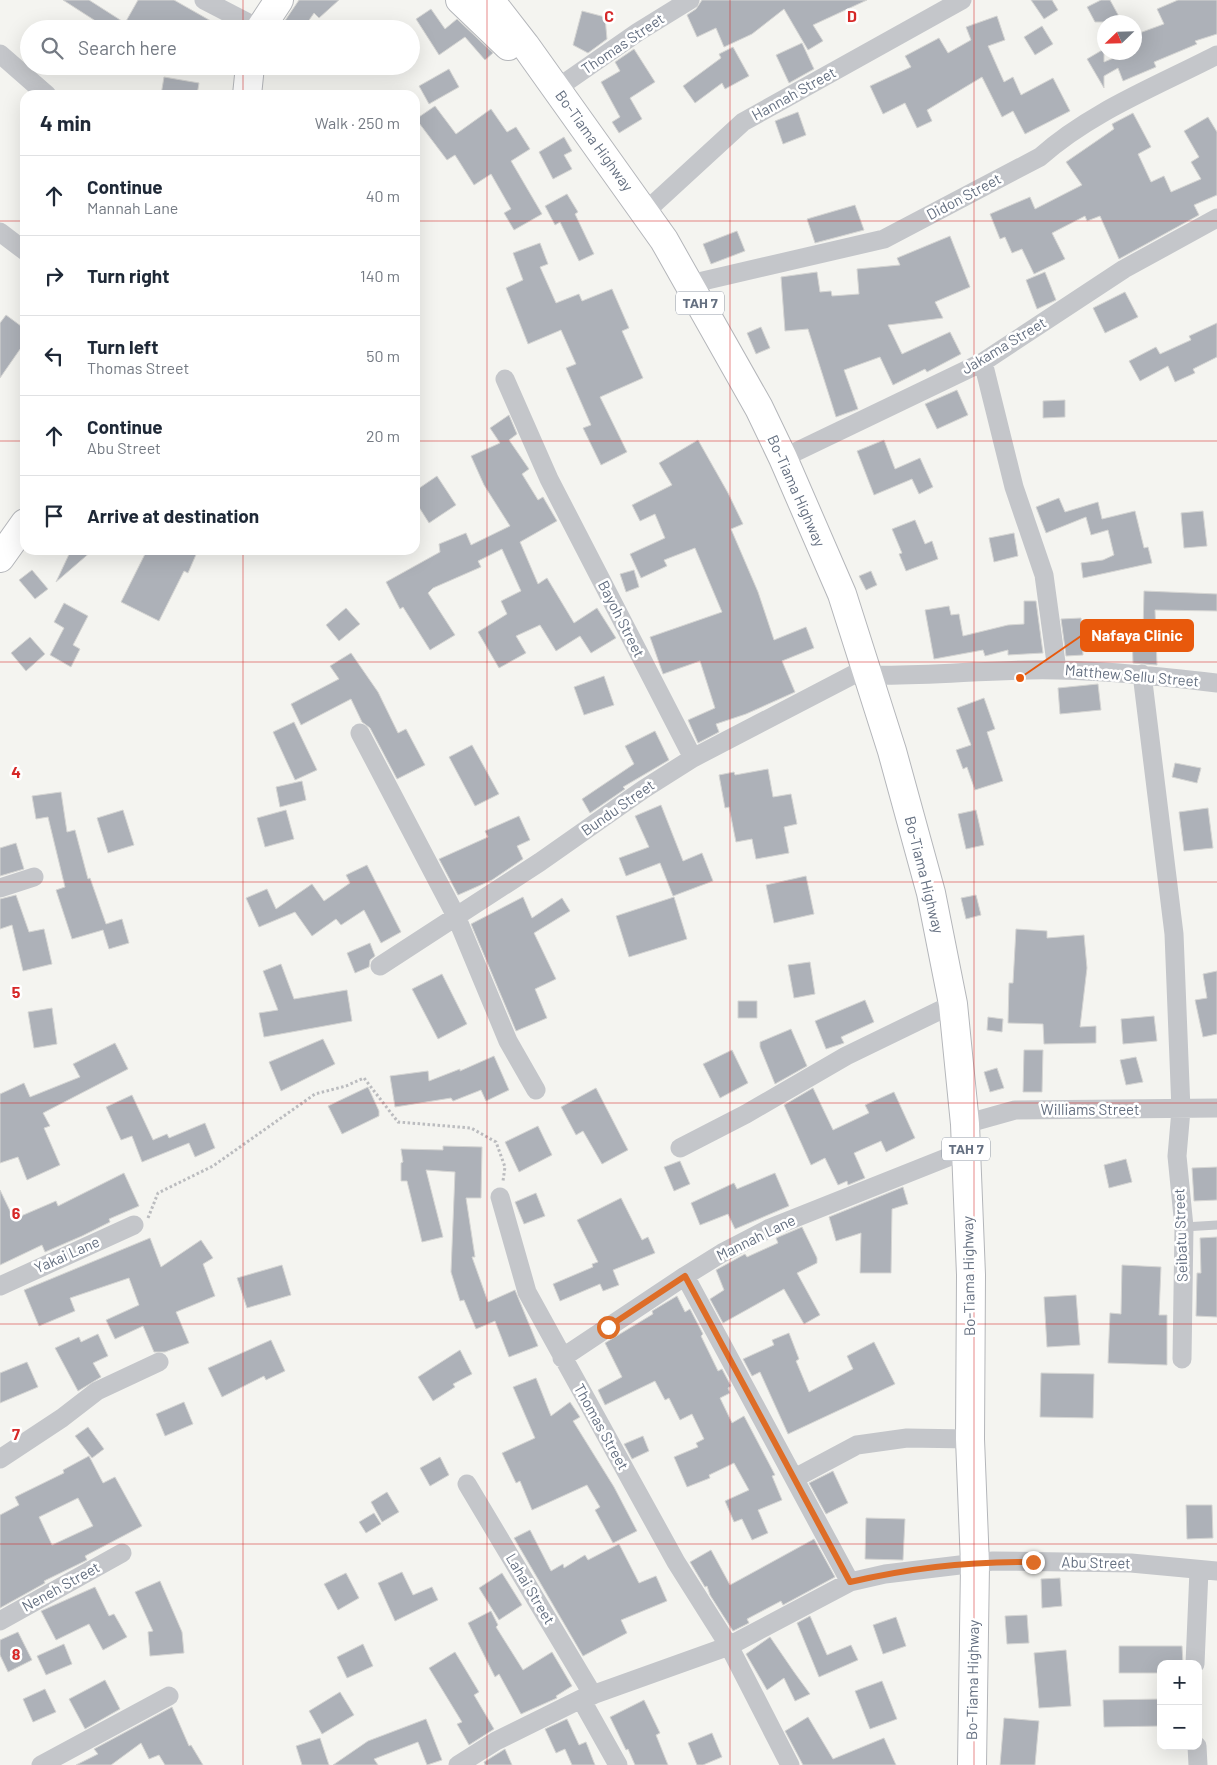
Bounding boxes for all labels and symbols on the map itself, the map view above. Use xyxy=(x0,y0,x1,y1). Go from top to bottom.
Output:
text: C xyxy=(604,6,614,25)
text: D xyxy=(847,6,857,25)
street label: Thomas Street xyxy=(578,9,667,77)
north arrow xyxy=(1097,15,1142,60)
street label: Hannah Street xyxy=(748,63,839,124)
street label: Bo-Tiama Highway xyxy=(552,86,637,194)
street label: Didon Street xyxy=(923,169,1004,223)
road number: TAH 7 xyxy=(676,292,724,314)
street label: Jakama Street xyxy=(958,313,1049,377)
street label: Bo-Tiama Highway xyxy=(764,432,830,549)
street label: Bayoh Street xyxy=(595,577,649,660)
callout: Nafaya Clinic xyxy=(1081,620,1193,651)
text: Nafaya Clinic xyxy=(1091,625,1183,644)
street label: Matthew Sellu Street xyxy=(1064,660,1200,690)
text: 4 xyxy=(11,762,21,781)
street label: Bundu Street xyxy=(577,775,658,839)
street label: Bo-Tiama Highway xyxy=(902,814,948,935)
text: 5 xyxy=(12,982,21,1001)
street label: Williams Street xyxy=(1041,1100,1139,1118)
road number: TAH 7 xyxy=(942,1138,990,1160)
street label: Seibatu Street xyxy=(1169,1188,1191,1282)
text: 6 xyxy=(12,1203,21,1222)
street label: Mannah Lane xyxy=(713,1210,798,1264)
street label: Bo-Tiama Highway xyxy=(958,1216,978,1336)
street label: Yakai Lane xyxy=(31,1232,102,1276)
route start xyxy=(597,1316,620,1339)
street label: Thomas Street xyxy=(571,1380,633,1473)
text: 7 xyxy=(12,1424,20,1443)
street label: Lahai Street xyxy=(503,1550,559,1627)
route end xyxy=(1022,1551,1045,1574)
street label: Abu Street xyxy=(1061,1552,1131,1572)
street label: Neneh Street xyxy=(18,1557,103,1615)
street label: Bo-Tiama Highway xyxy=(962,1620,982,1740)
text: 8 xyxy=(12,1644,21,1663)

